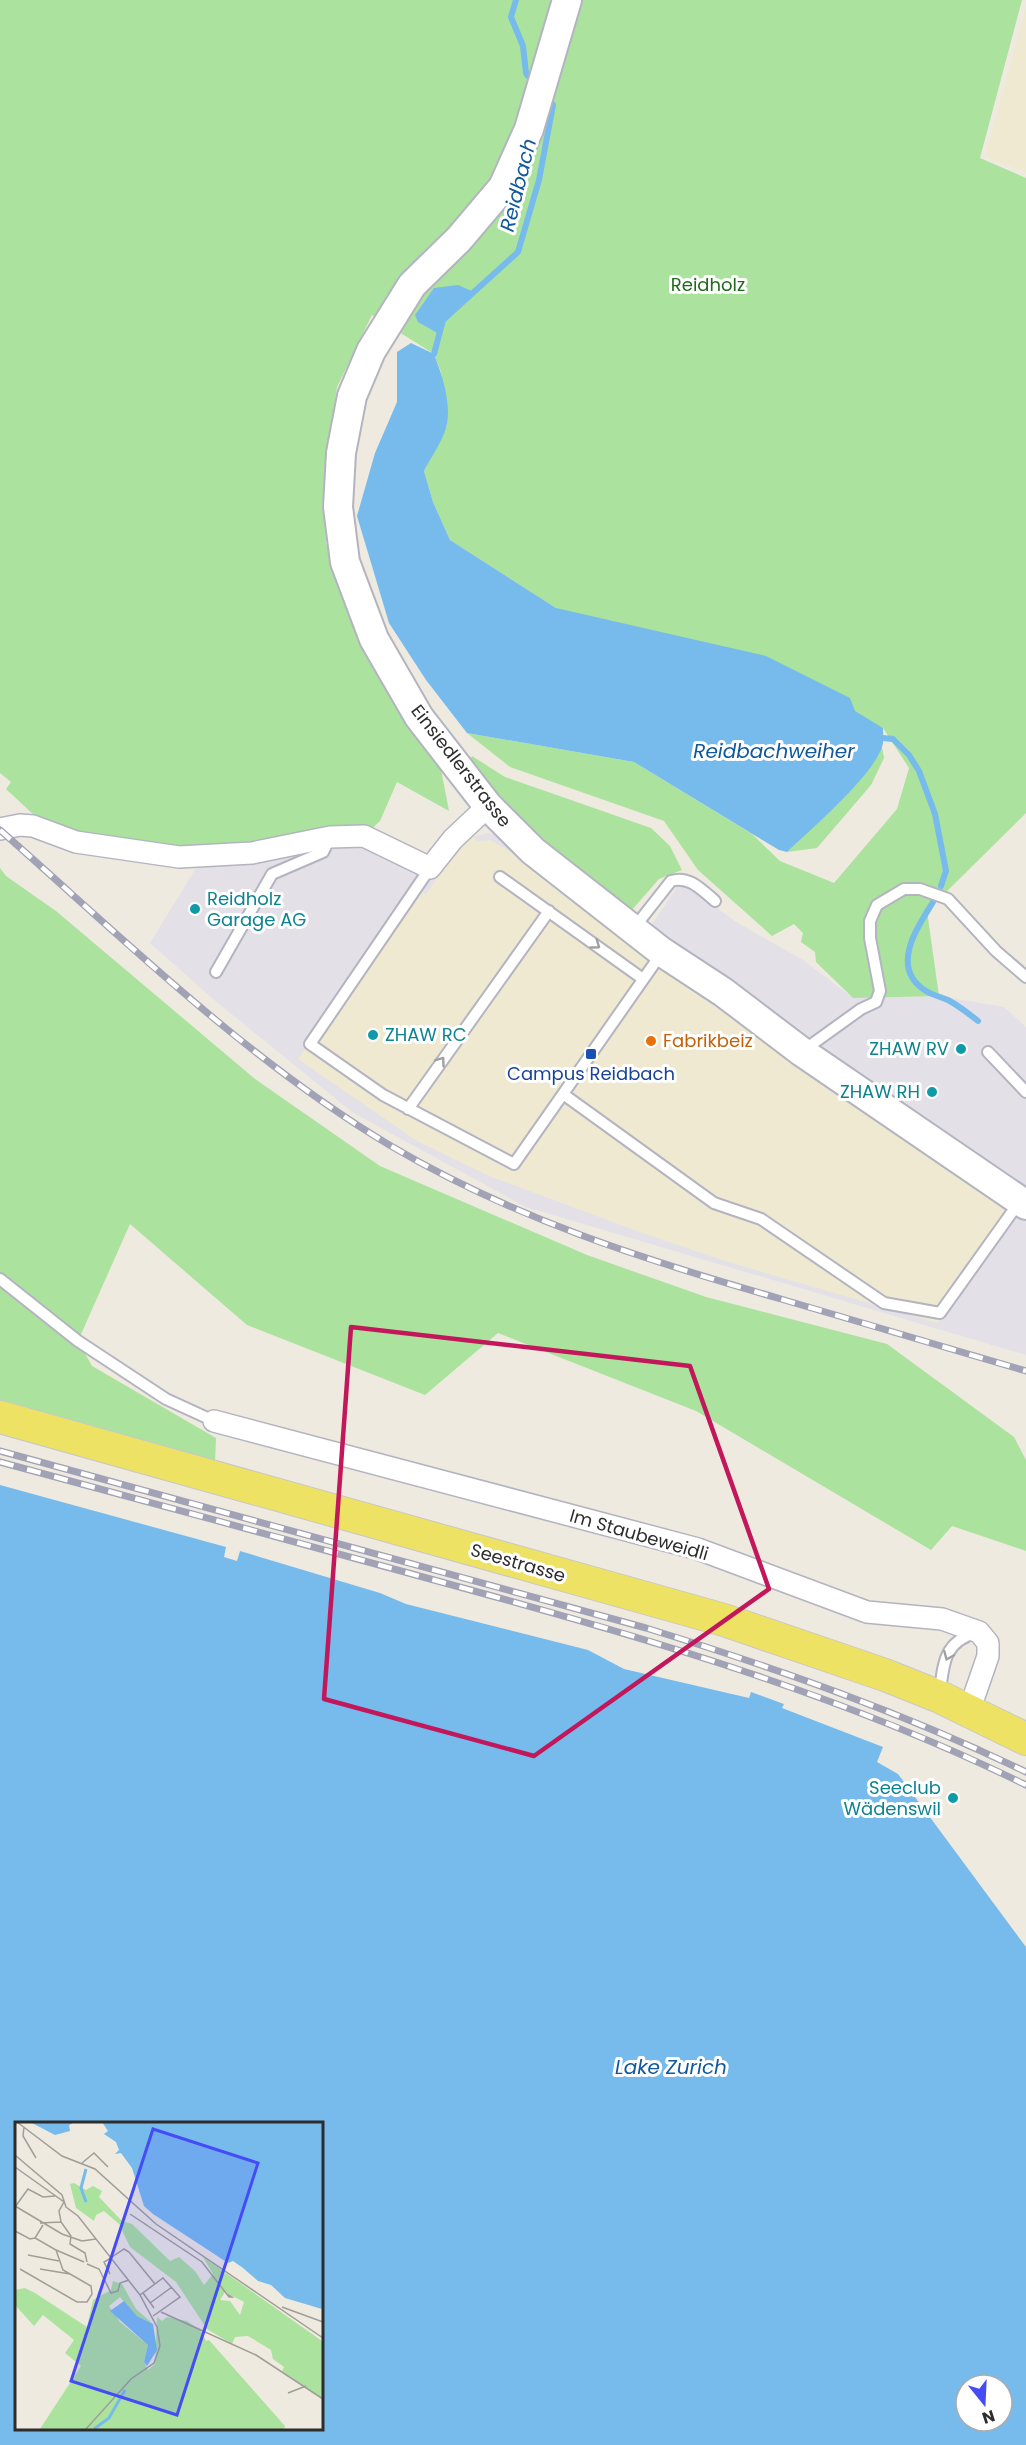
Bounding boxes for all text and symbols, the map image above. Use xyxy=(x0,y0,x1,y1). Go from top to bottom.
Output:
water label: Reidbach xyxy=(493,136,543,234)
park label: Reidholz xyxy=(671,272,745,297)
street label: Einsiedlerstrasse xyxy=(406,699,517,832)
water label: Reidbachweiher xyxy=(693,737,855,765)
place label: Reidholz Garage AG xyxy=(207,886,306,932)
marker: Reidholz Garage AG xyxy=(188,902,202,916)
one-way arrow xyxy=(589,938,600,949)
place label: ZHAW RC xyxy=(385,1022,467,1047)
marker: ZHAW RC xyxy=(366,1028,380,1042)
place label: Fabrikbeiz xyxy=(663,1028,753,1053)
marker: Fabrikbeiz xyxy=(644,1034,658,1048)
place label: ZHAW RV xyxy=(869,1036,949,1061)
marker: ZHAW RV xyxy=(954,1042,968,1056)
marker: Campus Reidbach xyxy=(584,1047,598,1061)
one-way arrow xyxy=(434,1057,445,1068)
place label: Campus Reidbach xyxy=(507,1061,675,1086)
place label: ZHAW RH xyxy=(840,1079,920,1104)
marker: ZHAW RH xyxy=(925,1085,939,1099)
street label: Im Staubeweidli xyxy=(567,1503,711,1566)
street label: Seestrasse xyxy=(468,1537,569,1588)
one-way arrow xyxy=(943,1650,955,1661)
place label: Seeclub Wädenswil xyxy=(843,1775,941,1821)
marker: Seeclub Wädenswil xyxy=(946,1791,960,1805)
water label: Lake Zurich xyxy=(615,2053,727,2081)
inset map xyxy=(15,2122,322,2430)
north arrow xyxy=(954,2373,1014,2433)
text: N xyxy=(979,2404,998,2430)

